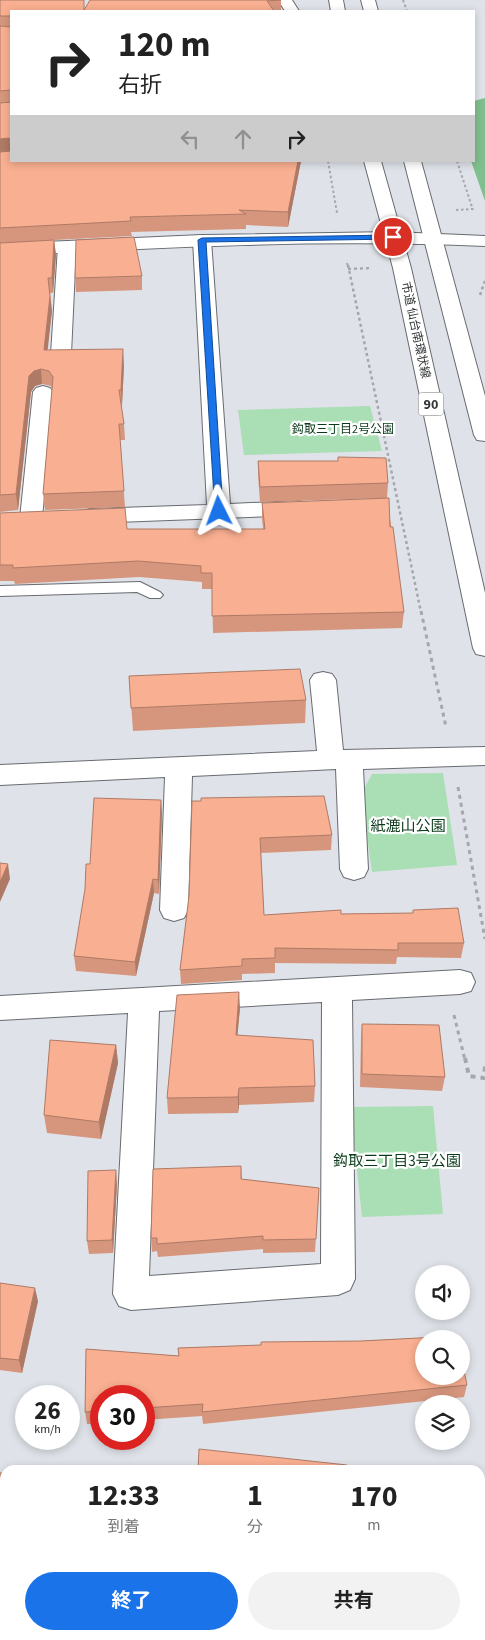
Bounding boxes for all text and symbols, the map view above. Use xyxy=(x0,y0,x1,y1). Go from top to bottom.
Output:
text: 120 m xyxy=(118,20,210,70)
icon: right xyxy=(35,30,100,95)
text: 右折 xyxy=(118,69,162,101)
icon: left xyxy=(176,125,204,153)
icon: ahead xyxy=(229,125,257,153)
icon: right xyxy=(282,125,310,153)
pin xyxy=(372,216,414,258)
icon: arrive xyxy=(379,223,407,251)
street label: 市道 仙台南環状線 xyxy=(397,280,434,380)
road number: 90 xyxy=(418,392,444,416)
park label: 鈎取三丁目2号公園 xyxy=(292,421,394,438)
position arrow xyxy=(192,484,244,536)
park label: 紙漉山公園 xyxy=(370,816,446,837)
park label: 鈎取三丁目3号公園 xyxy=(333,1151,461,1172)
map controls xyxy=(415,1265,470,1450)
button: sound xyxy=(415,1265,470,1320)
button: search xyxy=(415,1330,470,1385)
speed limit sign: 30 xyxy=(90,1385,155,1450)
text: 26 xyxy=(34,1393,61,1429)
button: layers xyxy=(415,1395,470,1450)
text: km/h xyxy=(34,1421,61,1438)
text: 12:33 xyxy=(87,1474,160,1517)
text: 1 xyxy=(247,1474,263,1517)
text: 170 xyxy=(350,1475,398,1518)
text: m xyxy=(367,1514,381,1536)
text: 到着 xyxy=(107,1516,139,1538)
text: 分 xyxy=(247,1516,263,1538)
button: 終了 xyxy=(25,1572,238,1630)
button: 共有 xyxy=(248,1572,460,1630)

